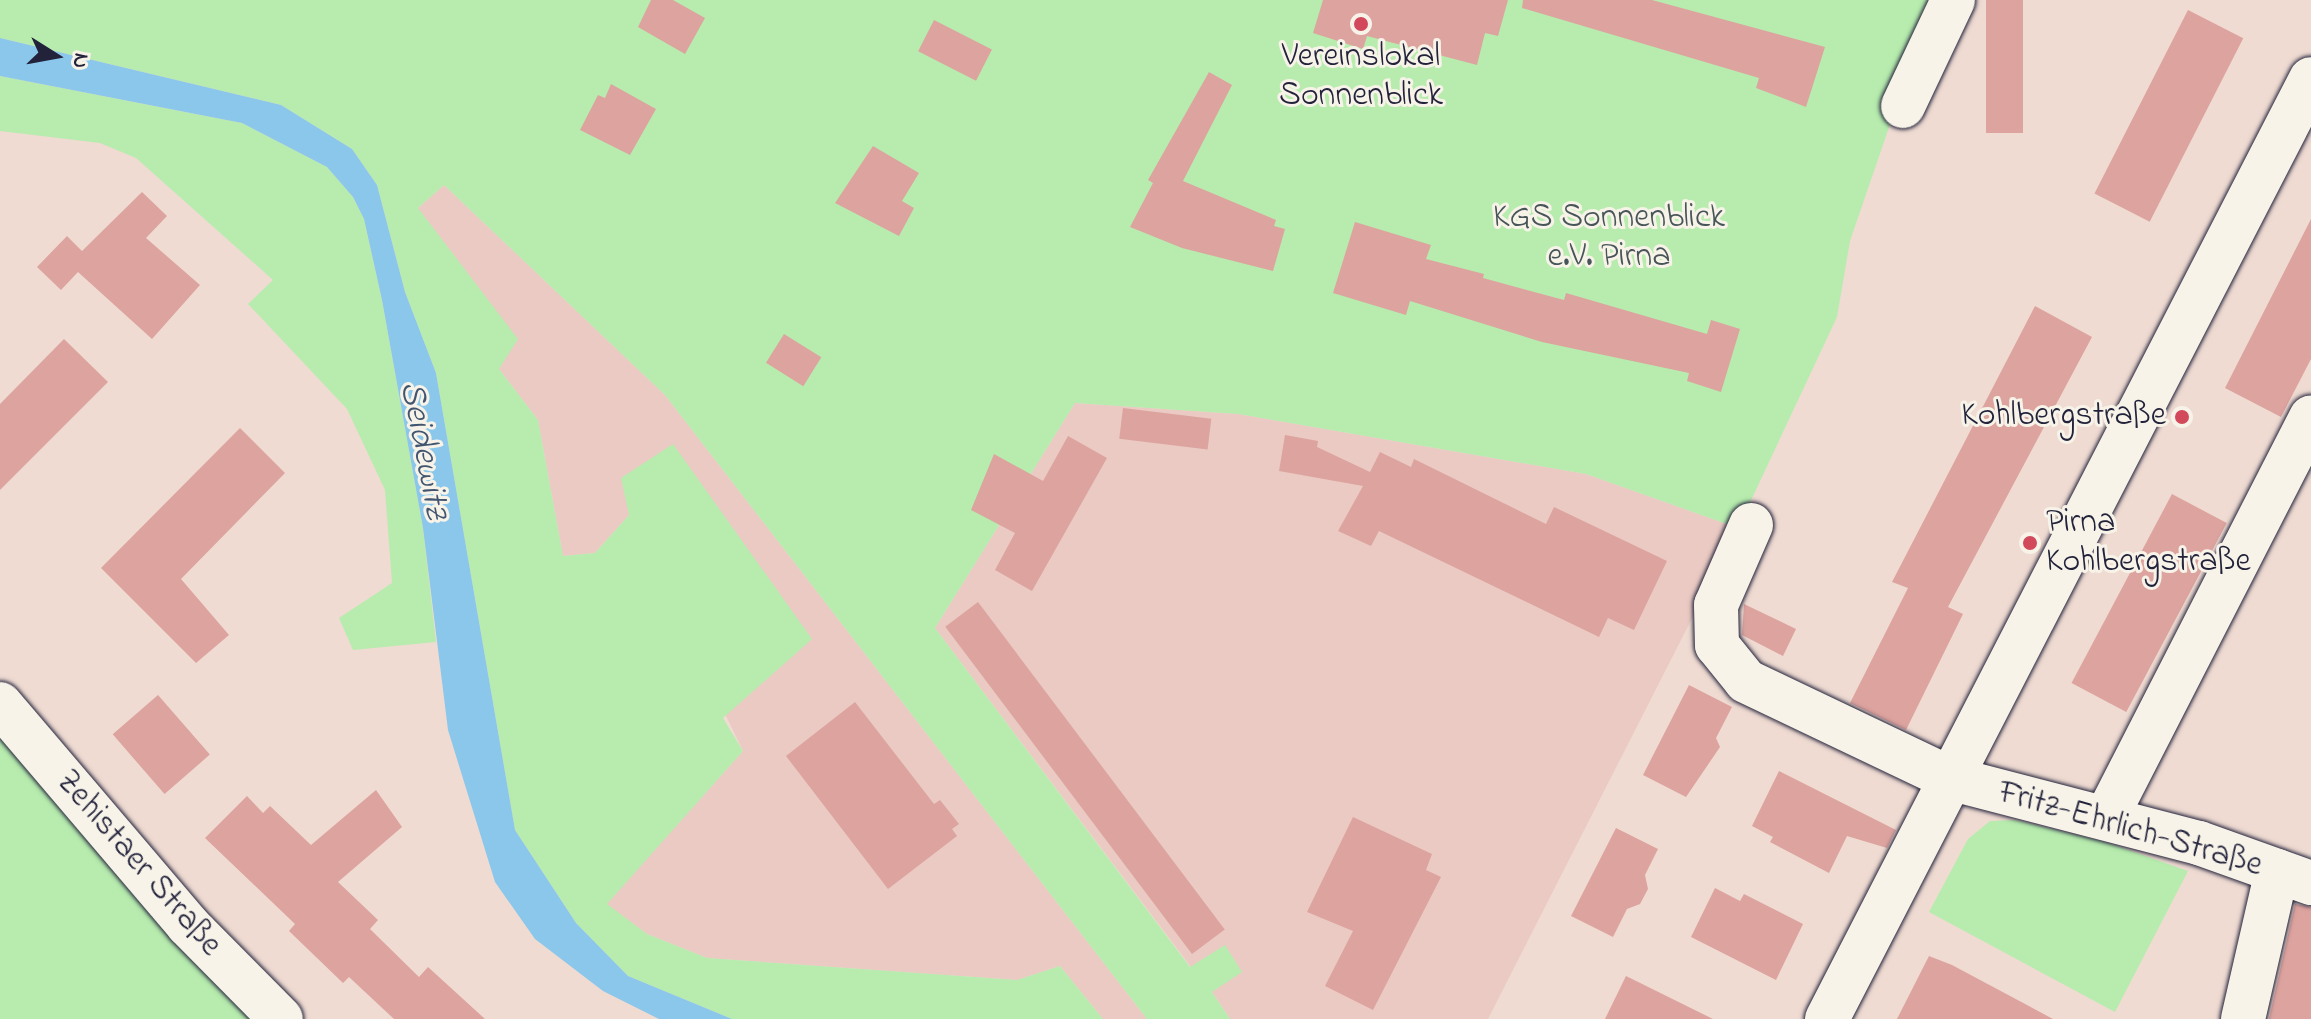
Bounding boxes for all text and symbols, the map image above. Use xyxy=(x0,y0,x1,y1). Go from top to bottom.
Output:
marker: Vereinslokal Sonnenblick xyxy=(1352,15,1370,33)
north arrow xyxy=(16,16,96,96)
place label: Vereinslokal Sonnenblick xyxy=(1279,37,1443,116)
text: N xyxy=(62,50,97,71)
park label: KGS Sonnenblick e.V. Pirna xyxy=(1493,198,1725,278)
water label: Seidewitz xyxy=(389,377,457,523)
place label: Kohlbergstraße xyxy=(1961,397,2166,437)
marker: Kohlbergstraße xyxy=(2173,408,2191,426)
place label: Pirna Kohlbergstraße xyxy=(2046,503,2251,582)
marker: Pirna Kohlbergstraße xyxy=(2021,534,2039,552)
street label: Zehistaer Straße xyxy=(46,763,230,965)
street label: Fritz-Ehrlich-Straße xyxy=(1993,773,2267,887)

